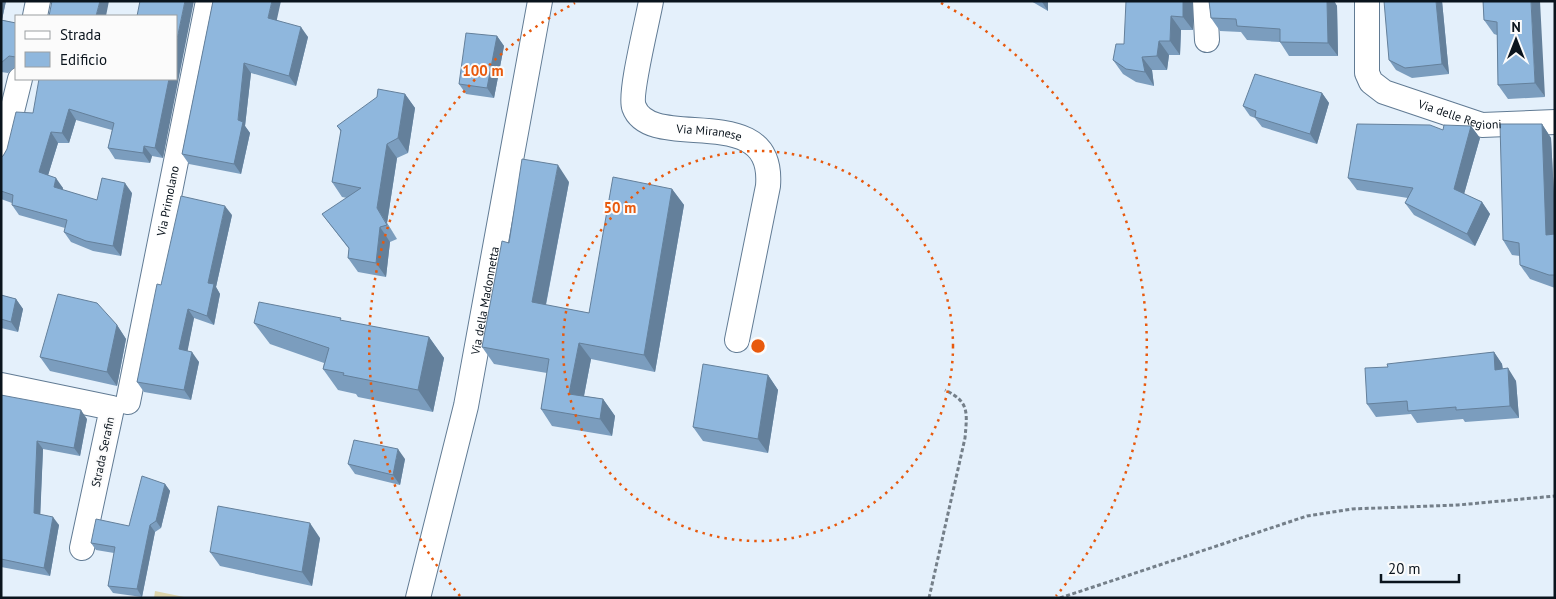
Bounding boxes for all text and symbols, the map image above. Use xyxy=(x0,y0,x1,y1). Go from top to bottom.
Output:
legend xyxy=(15,15,178,80)
north arrow xyxy=(1491,15,1541,65)
text: N xyxy=(1511,18,1521,36)
text: Strada xyxy=(60,25,101,44)
text: Edificio xyxy=(60,50,107,69)
text: 100 m xyxy=(462,61,504,80)
street label: Via delle Regioni xyxy=(1415,96,1502,132)
street label: Via Miranese xyxy=(675,121,744,144)
street label: Via Primolano xyxy=(153,164,182,238)
text: 50 m xyxy=(604,198,636,217)
street label: Via della Madonnetta xyxy=(467,245,502,357)
centre of rings xyxy=(749,337,767,355)
street label: Strada Serafin xyxy=(88,415,117,488)
scale bar xyxy=(1381,552,1458,584)
text: 20 m xyxy=(1388,559,1421,578)

